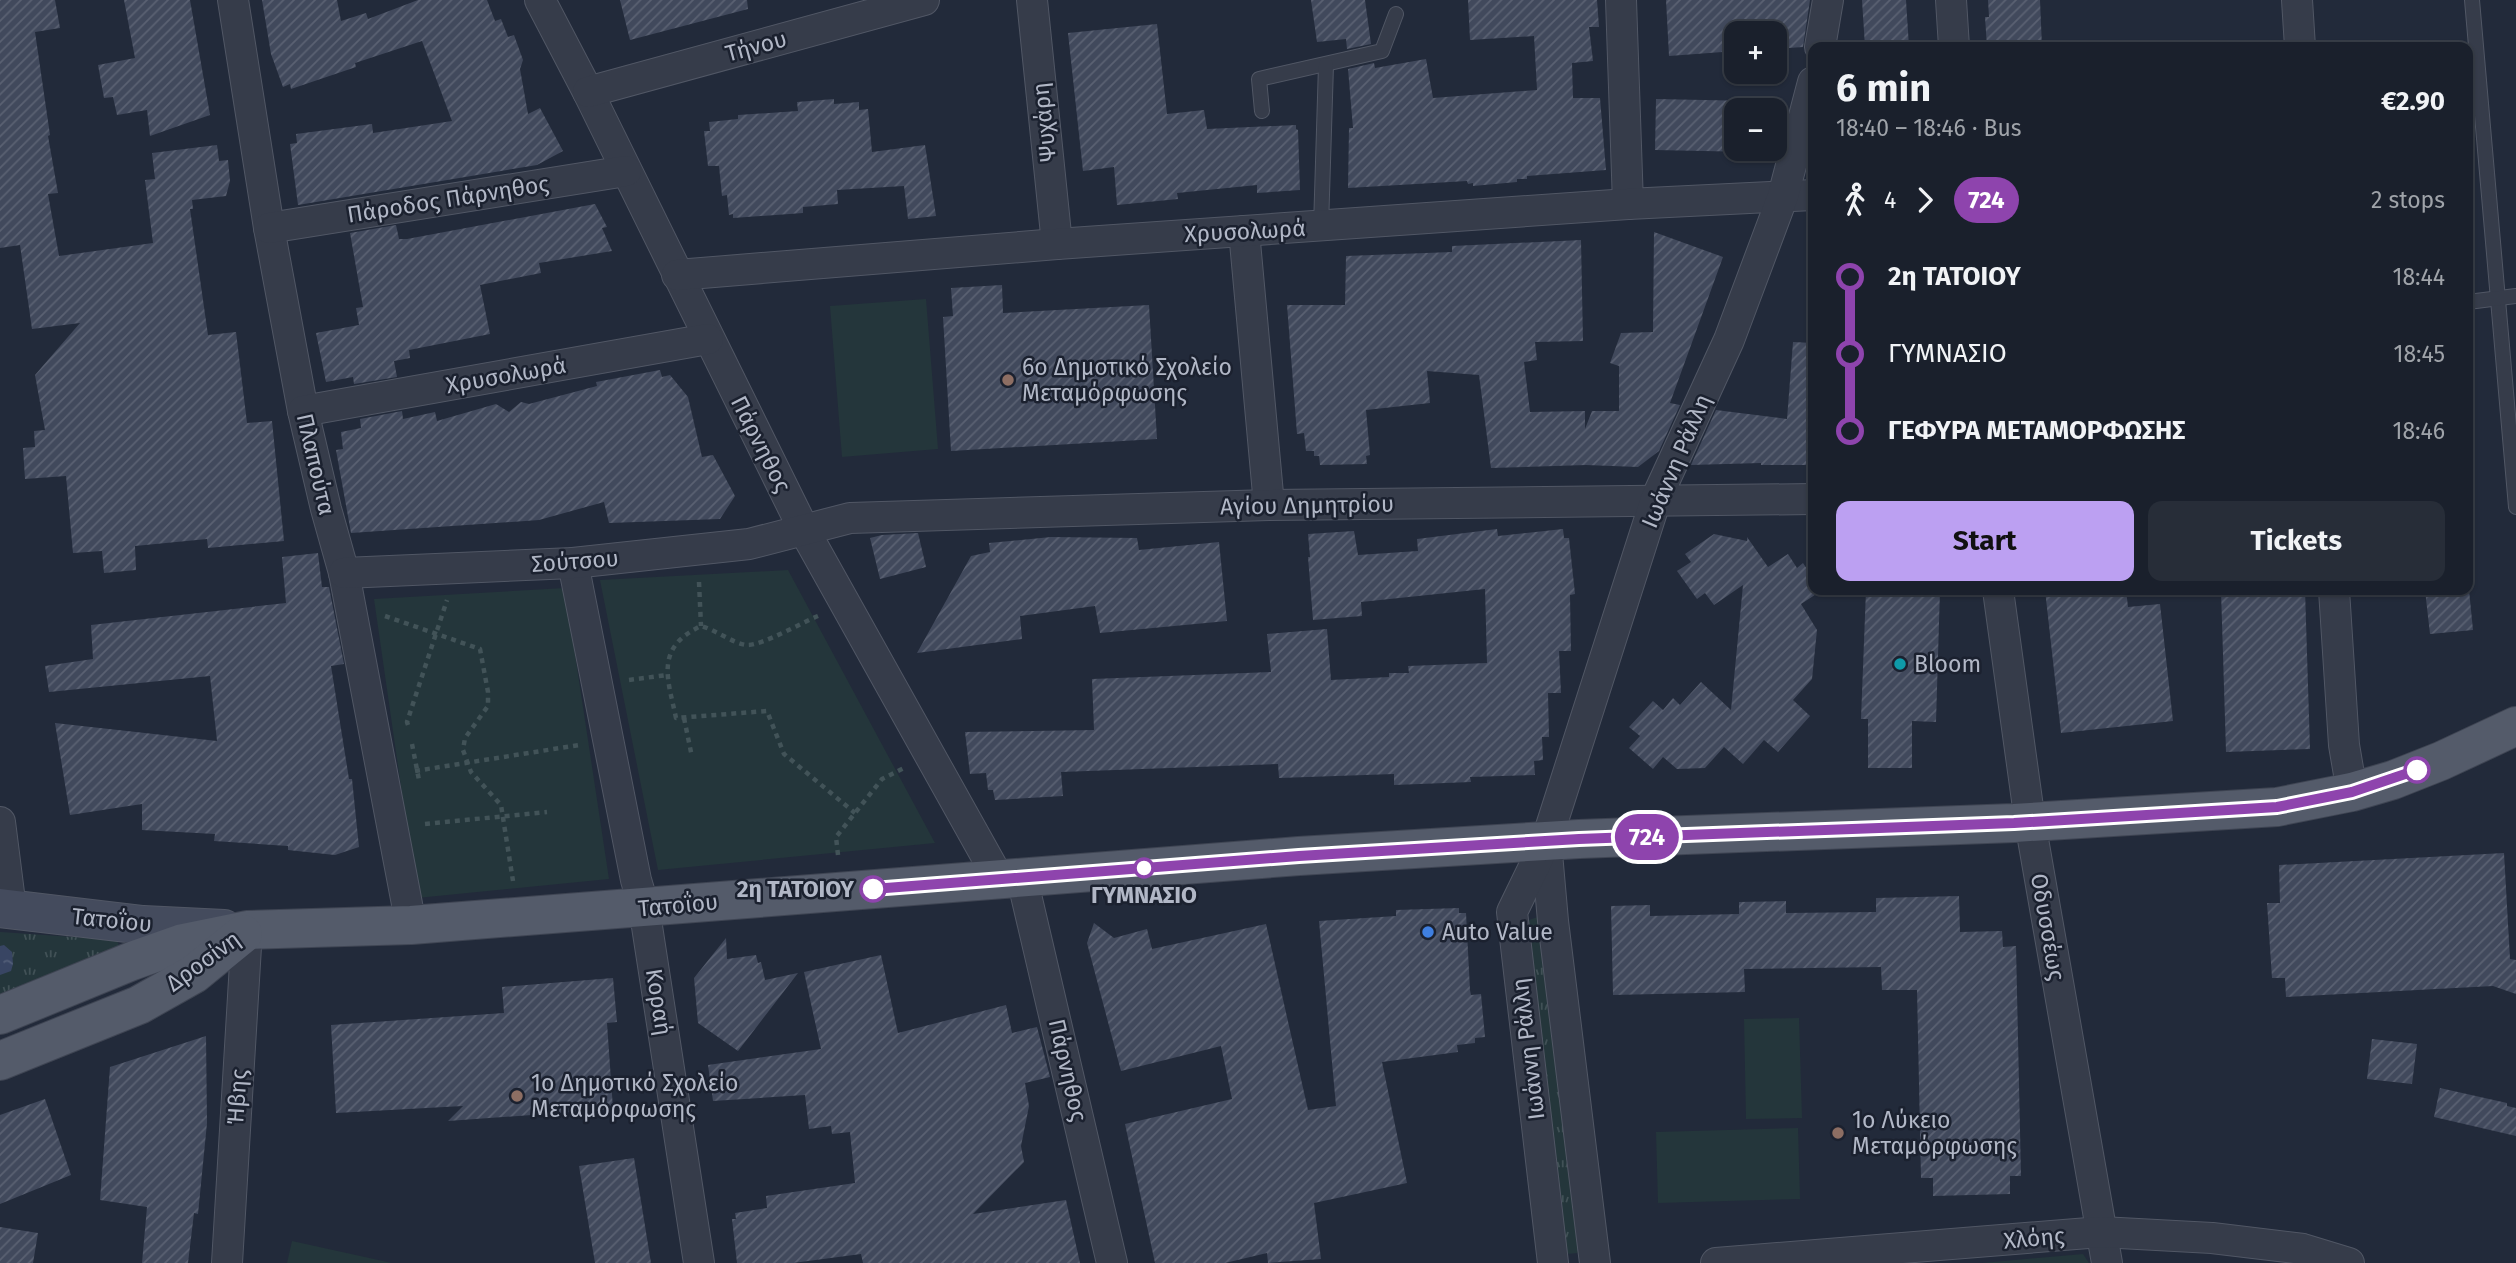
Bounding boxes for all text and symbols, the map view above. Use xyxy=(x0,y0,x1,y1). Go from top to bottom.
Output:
map controls xyxy=(1724,21,1787,161)
button: + xyxy=(1724,21,1787,84)
street label: Τήνου xyxy=(722,24,790,68)
text: 6 min xyxy=(1836,65,1931,111)
street label: Ψυχάρη xyxy=(1026,81,1062,163)
text: €2.90 xyxy=(2381,86,2445,117)
button: − xyxy=(1724,98,1787,161)
text: 18:40 – 18:46 · Bus xyxy=(1836,114,2022,142)
street label: Πάροδος Πάρνηθος xyxy=(345,169,551,229)
icon: walk xyxy=(1836,181,1874,219)
icon: forward xyxy=(1906,181,1944,219)
text: 4 xyxy=(1884,186,1896,214)
text: 724 xyxy=(1968,186,2005,214)
text: 2 stops xyxy=(2371,186,2445,214)
street label: Χρυσολωρά xyxy=(1184,214,1306,248)
text: 2η ΤΑΤΟΙΟΥ xyxy=(1888,261,2021,292)
text: 18:44 xyxy=(2392,263,2445,291)
text: ΓΥΜΝΑΣΙΟ xyxy=(1888,338,2007,369)
text: 18:45 xyxy=(2393,340,2445,368)
street label: Χρυσολωρά xyxy=(444,351,568,399)
place label: 6ο Δημοτικό Σχολείο Μεταμόρφωσης xyxy=(1022,353,1232,407)
marker: 6ο Δημοτικό Σχολείο Μεταμόρφωσης xyxy=(1000,372,1016,388)
street label: Ιωάννη Ράλλη xyxy=(1635,390,1717,532)
street label: Πάρνηθος xyxy=(725,391,797,497)
street label: Πλαπούτα xyxy=(291,410,341,518)
text: ΓΕΦΥΡΑ ΜΕΤΑΜΟΡΦΩΣΗΣ xyxy=(1888,415,2185,446)
text: 18:46 xyxy=(2392,417,2445,445)
street label: Αγίου Δημητρίου xyxy=(1220,489,1394,521)
button: Start xyxy=(1836,501,2134,581)
button: Tickets xyxy=(2148,501,2445,581)
street label: Σούτσου xyxy=(530,544,620,578)
place label: Bloom xyxy=(1914,650,1981,678)
marker: Bloom xyxy=(1892,656,1908,672)
unlabelled marker xyxy=(2404,757,2430,783)
line badge: 724 xyxy=(1607,814,1687,860)
text: 724 xyxy=(1629,823,1665,851)
marker: ΓΥΜΝΑΣΙΟ xyxy=(1134,858,1154,878)
street label: Οδυσσέως xyxy=(2025,871,2071,983)
place label: 2η ΤΑΤΟΙΟΥ xyxy=(737,875,854,903)
marker: 2η ΤΑΤΟΙΟΥ xyxy=(860,876,886,902)
place label: ΓΥΜΝΑΣΙΟ xyxy=(1091,881,1197,909)
street label: Τατοΐου xyxy=(637,887,719,922)
street label: Τατοΐου xyxy=(71,901,153,938)
place label: Auto Value xyxy=(1442,918,1553,946)
marker: Auto Value xyxy=(1420,924,1436,940)
street label: Δροσίνη xyxy=(160,925,246,997)
street label: Κοραή xyxy=(640,967,678,1037)
street label: Ιωάννη Ράλλη xyxy=(1505,977,1551,1121)
street label: Πάρνηθος xyxy=(1043,1016,1093,1124)
street label: Ήβης xyxy=(221,1068,253,1126)
place label: 1ο Δημοτικό Σχολείο Μεταμόρφωσης xyxy=(531,1069,739,1123)
marker: 1ο Δημοτικό Σχολείο Μεταμόρφωσης xyxy=(509,1088,525,1104)
place label: 1ο Λύκειο Μεταμόρφωσης xyxy=(1852,1106,2017,1160)
marker: 1ο Λύκειο Μεταμόρφωσης xyxy=(1830,1125,1846,1141)
street label: Χλόης xyxy=(2002,1221,2066,1255)

